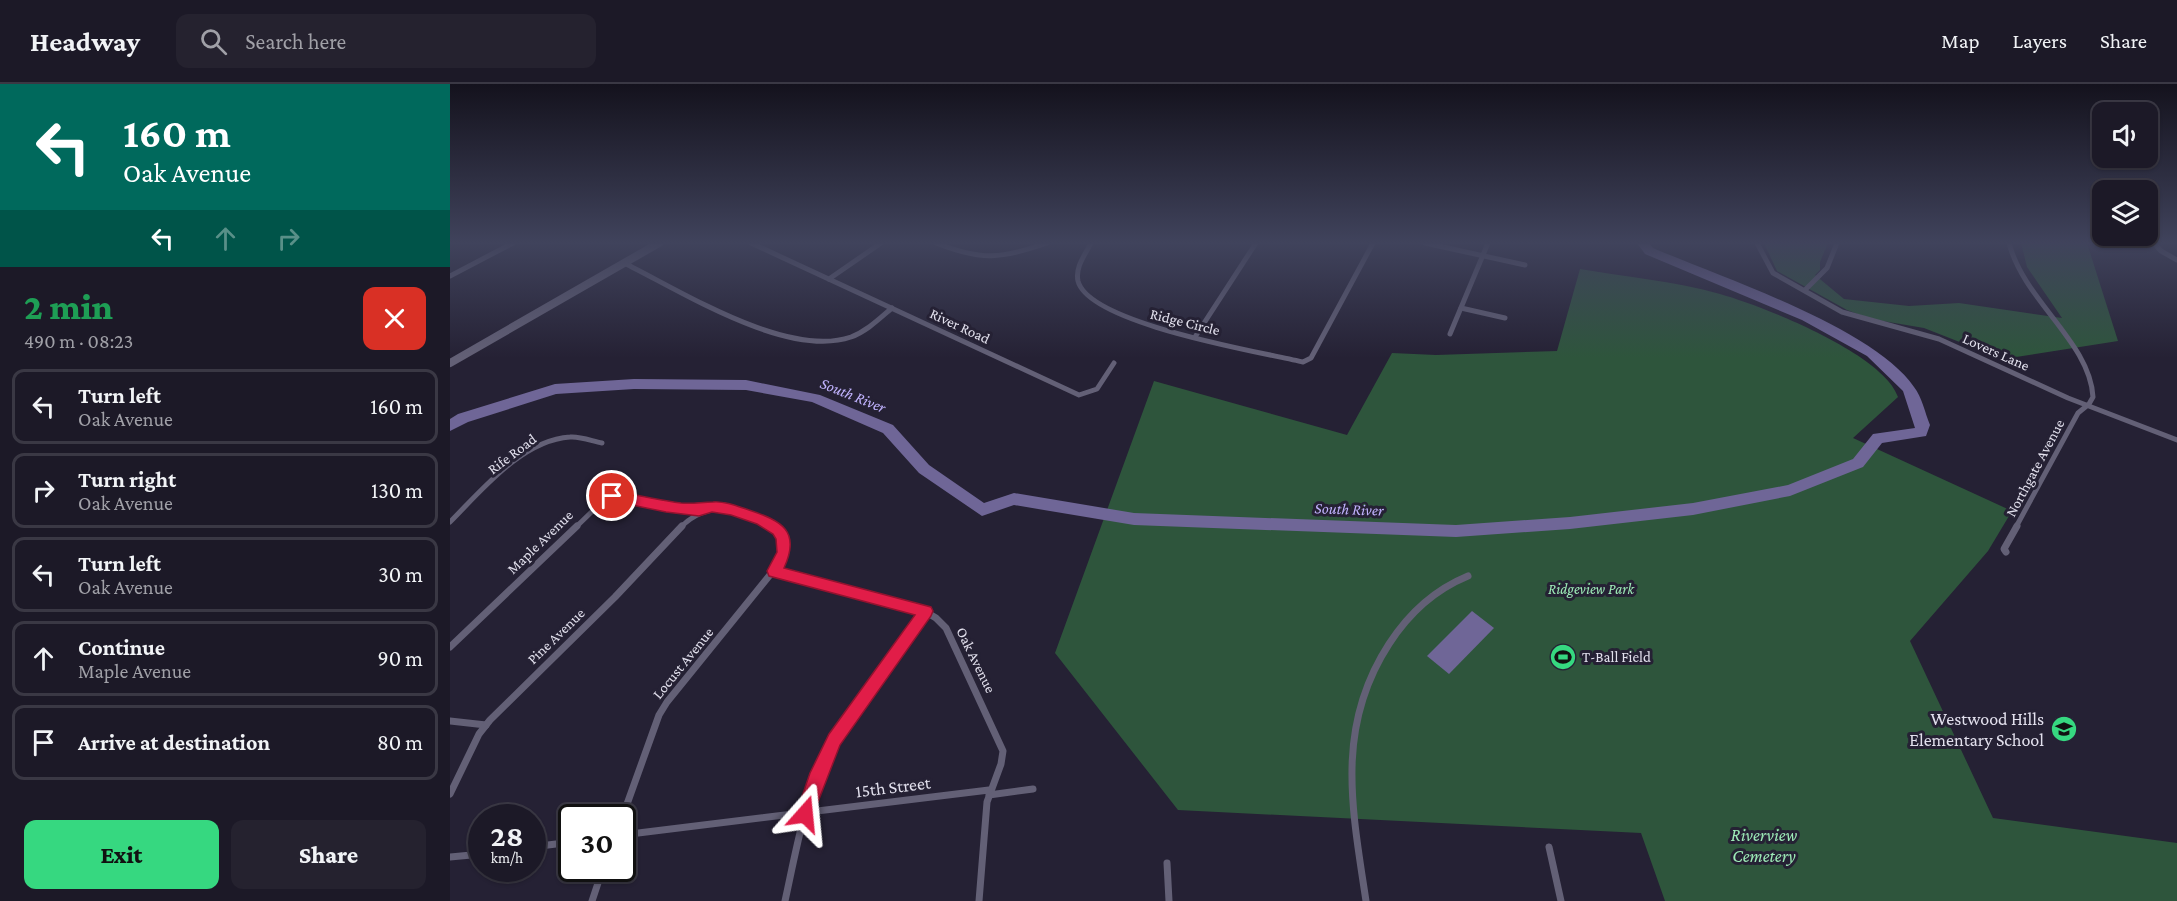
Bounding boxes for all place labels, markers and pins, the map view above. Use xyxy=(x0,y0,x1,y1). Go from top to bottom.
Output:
pin xyxy=(586,470,637,521)
sports icon: T-Ball Field xyxy=(1548,642,1578,672)
place label: T-Ball Field xyxy=(1582,649,1651,665)
place label: Westwood Hills Elementary School xyxy=(1909,709,2044,750)
school or university icon: Westwood Hills Elementary School xyxy=(2049,714,2079,744)

